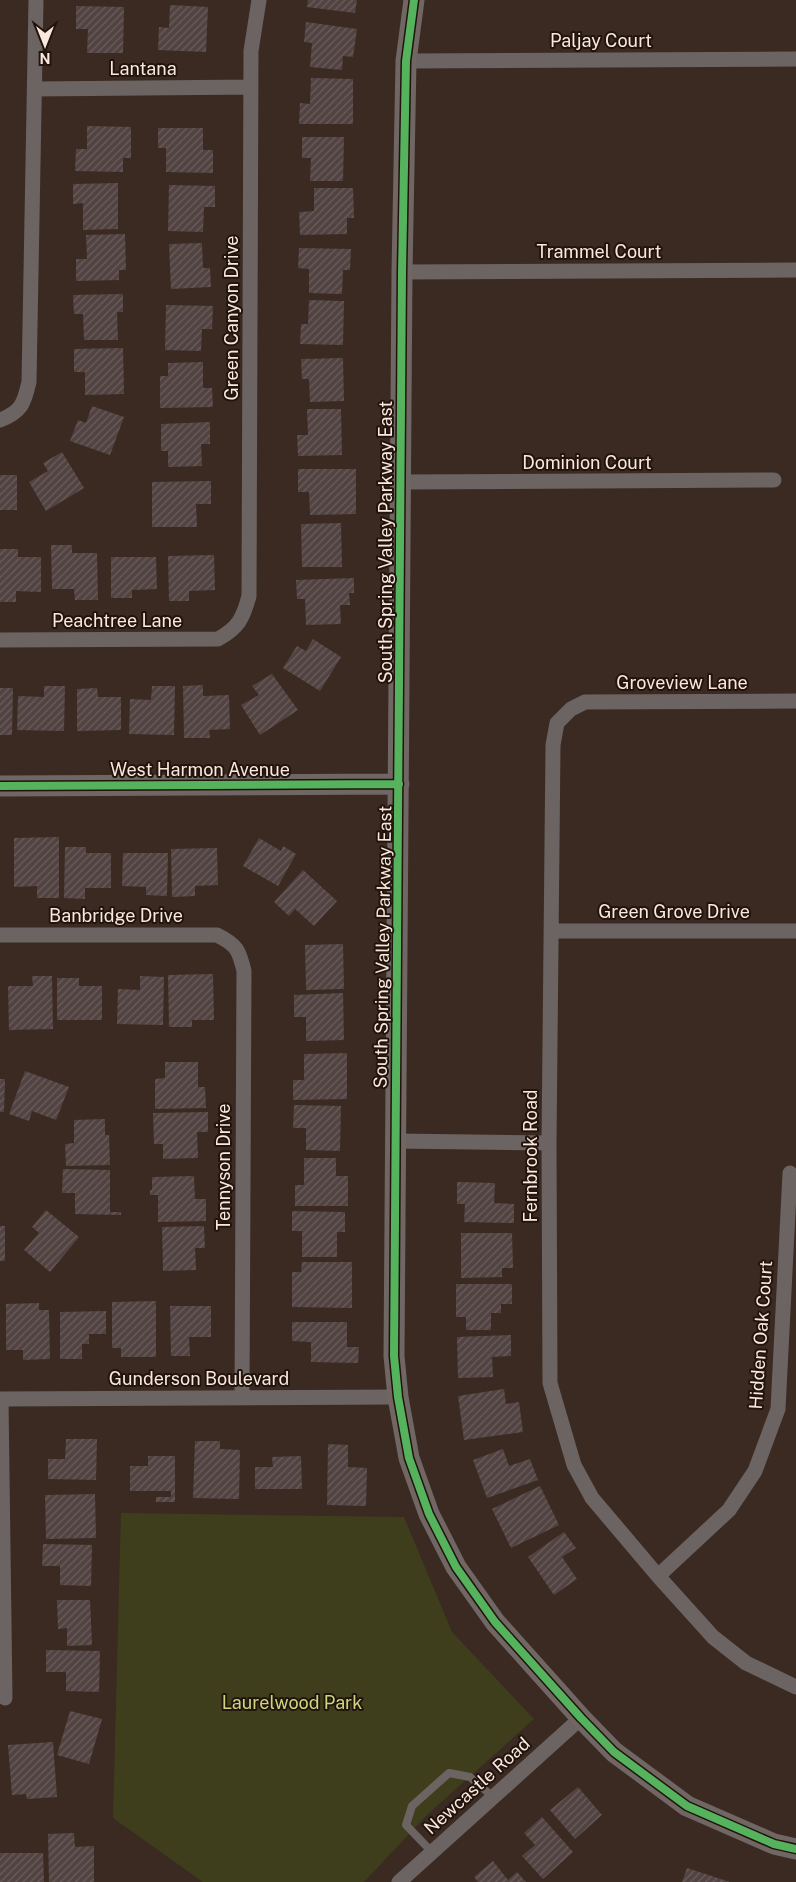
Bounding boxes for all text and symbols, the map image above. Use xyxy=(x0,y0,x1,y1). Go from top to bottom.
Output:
north arrow xyxy=(20,20,70,70)
street label: Paljay Court xyxy=(550,30,652,51)
text: N xyxy=(40,50,50,66)
street label: Lantana xyxy=(109,58,177,79)
street label: Green Canyon Drive xyxy=(221,235,242,401)
street label: Trammel Court xyxy=(537,241,661,262)
street label: South Spring Valley Parkway East xyxy=(375,401,396,683)
street label: Dominion Court xyxy=(522,452,652,473)
street label: Peachtree Lane xyxy=(52,610,182,631)
street label: Groveview Lane xyxy=(616,672,748,693)
street label: West Harmon Avenue xyxy=(110,759,290,780)
street label: South Spring Valley Parkway East xyxy=(370,805,395,1089)
street label: Green Grove Drive xyxy=(598,901,750,922)
street label: Banbridge Drive xyxy=(49,905,183,926)
street label: Fernbrook Road xyxy=(520,1089,541,1223)
street label: Tennyson Drive xyxy=(213,1104,234,1230)
street label: Hidden Oak Court xyxy=(745,1260,776,1410)
street label: Gunderson Boulevard xyxy=(109,1368,289,1389)
park label: Laurelwood Park xyxy=(222,1692,362,1713)
street label: Newcastle Road xyxy=(420,1733,534,1839)

